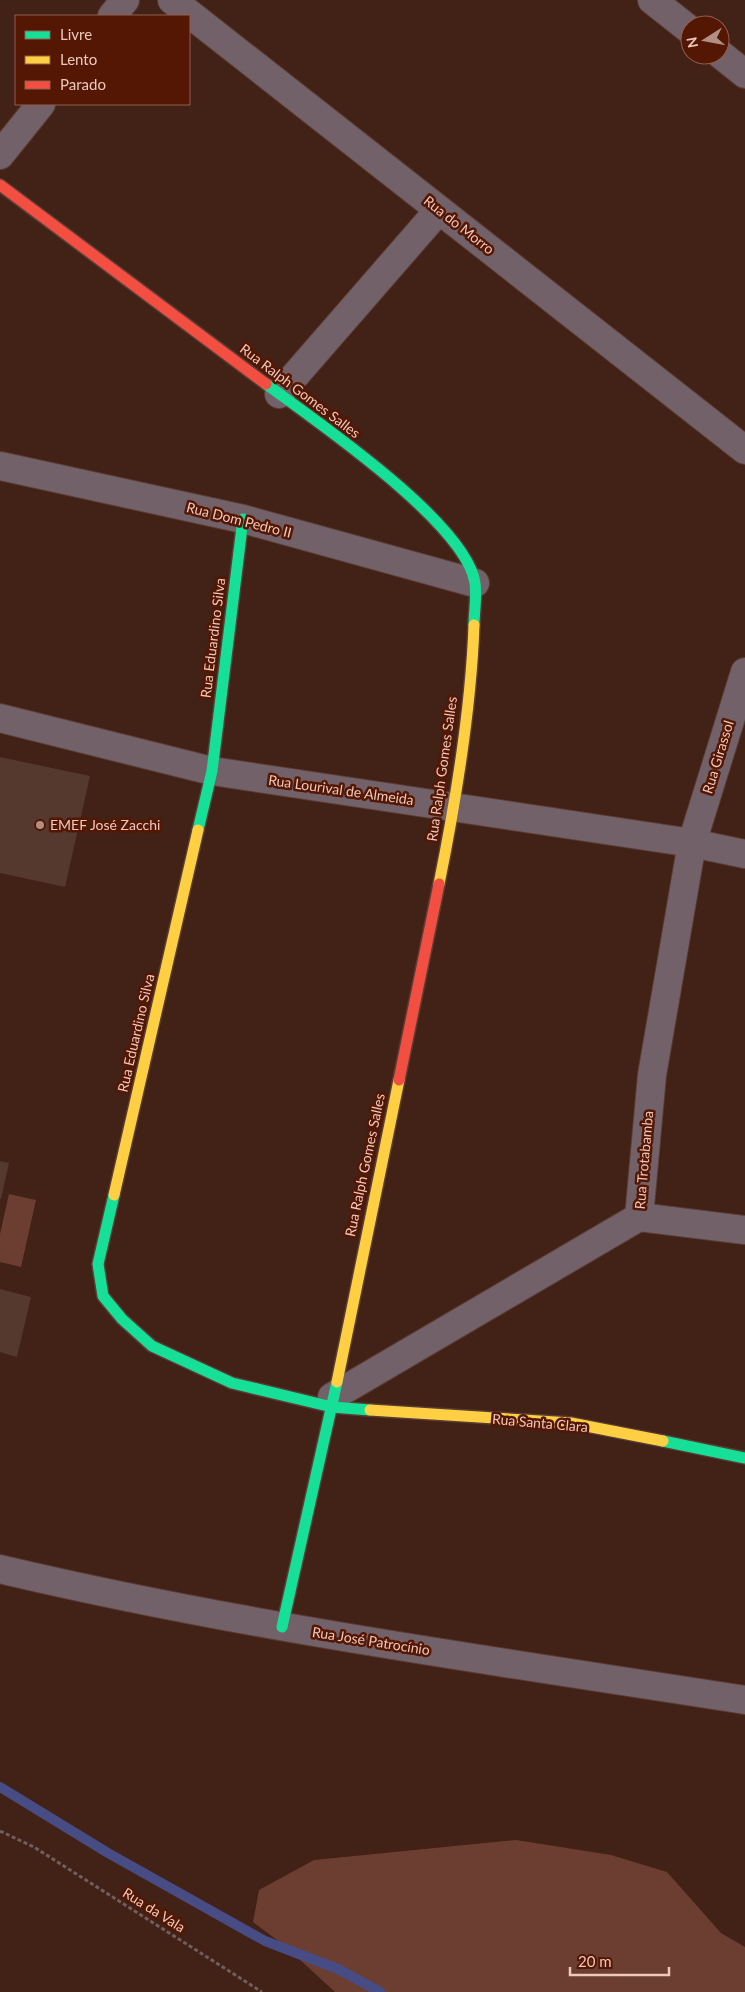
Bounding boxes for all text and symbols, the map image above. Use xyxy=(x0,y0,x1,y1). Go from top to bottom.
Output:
legend xyxy=(15,15,190,105)
north arrow xyxy=(680,15,730,65)
text: Livre xyxy=(60,25,92,43)
text: N xyxy=(682,36,701,49)
text: Lento xyxy=(60,50,97,68)
text: Parado xyxy=(60,75,106,93)
street label: Rua do Morro xyxy=(421,192,498,257)
street label: Rua Ralph Gomes Salles xyxy=(237,340,364,441)
street label: Rua Dom Pedro II xyxy=(185,498,294,541)
street label: Rua Eduardino Silva xyxy=(197,577,228,699)
street label: Rua Ralph Gomes Salles xyxy=(423,695,460,842)
street label: Rua Girassol xyxy=(698,718,737,796)
street label: Rua Lourival de Almeida xyxy=(267,771,415,808)
place label: EMEF José Zacchi xyxy=(50,816,160,833)
marker: EMEF José Zacchi xyxy=(34,819,46,831)
street label: Rua Eduardino Silva xyxy=(114,972,157,1094)
street label: Rua Ralph Gomes Salles xyxy=(341,1092,388,1238)
street label: Rua Trotabamba xyxy=(631,1110,656,1210)
street label: Rua Santa Clara xyxy=(491,1410,589,1435)
street label: Rua José Patrocínio xyxy=(311,1623,431,1658)
street label: Rua da Vala xyxy=(120,1884,189,1935)
scale bar xyxy=(570,1944,669,1976)
text: 20 m xyxy=(578,1952,612,1970)

